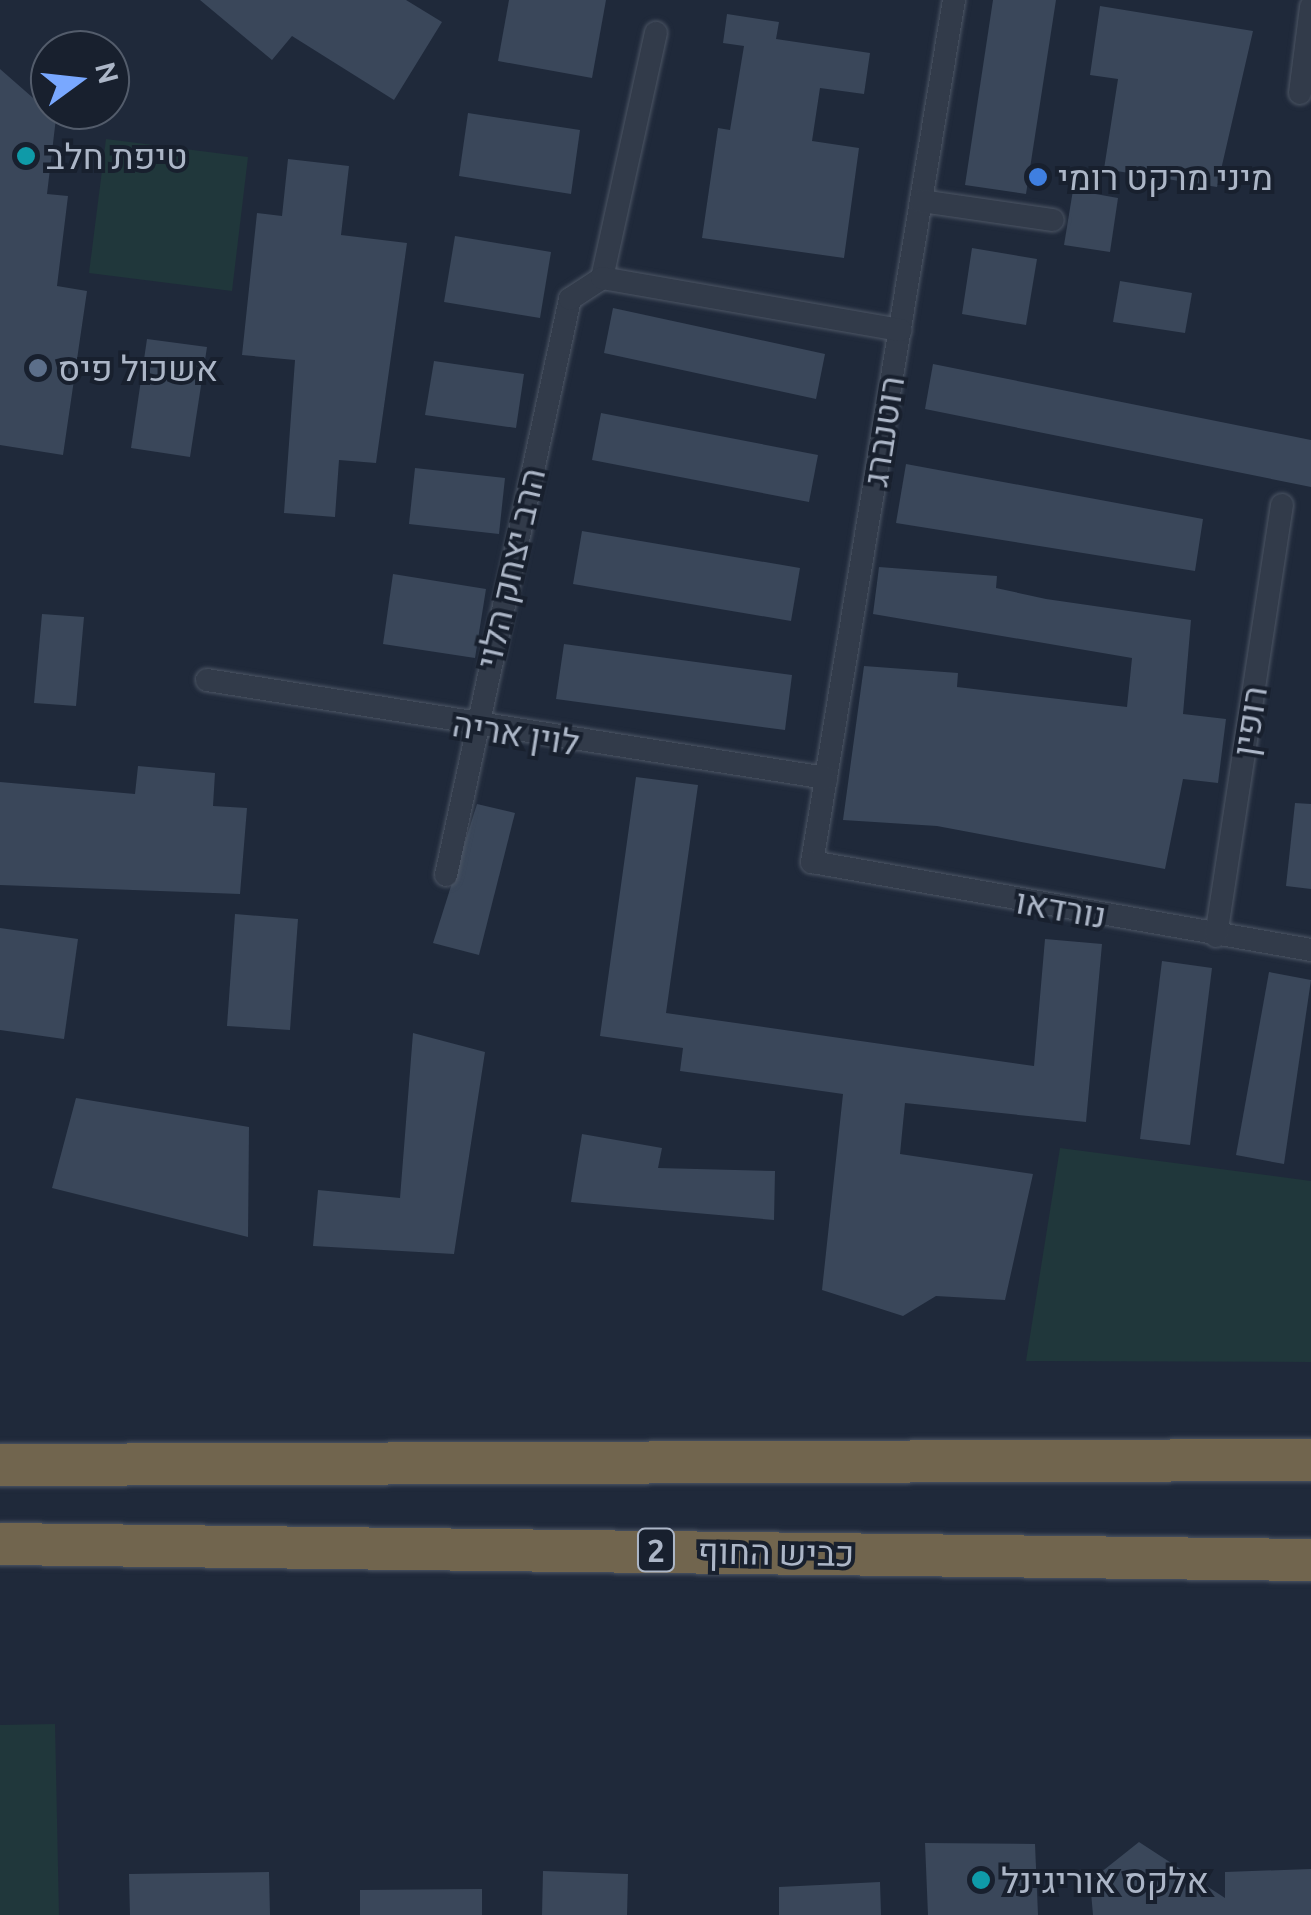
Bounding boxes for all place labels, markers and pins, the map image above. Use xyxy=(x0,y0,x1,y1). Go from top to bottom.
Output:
place label: טיפת חלב xyxy=(46,135,188,177)
marker: טיפת חלב xyxy=(15,145,37,167)
place label: מיני מרקט רומי xyxy=(1058,156,1273,198)
marker: מיני מרקט רומי xyxy=(1027,166,1049,188)
place label: אשכול פיס xyxy=(58,347,218,389)
marker: אשכול פיס xyxy=(27,357,49,379)
place label: אלקס אוריגינל xyxy=(1001,1859,1209,1901)
marker: אלקס אוריגינל xyxy=(970,1869,992,1891)

